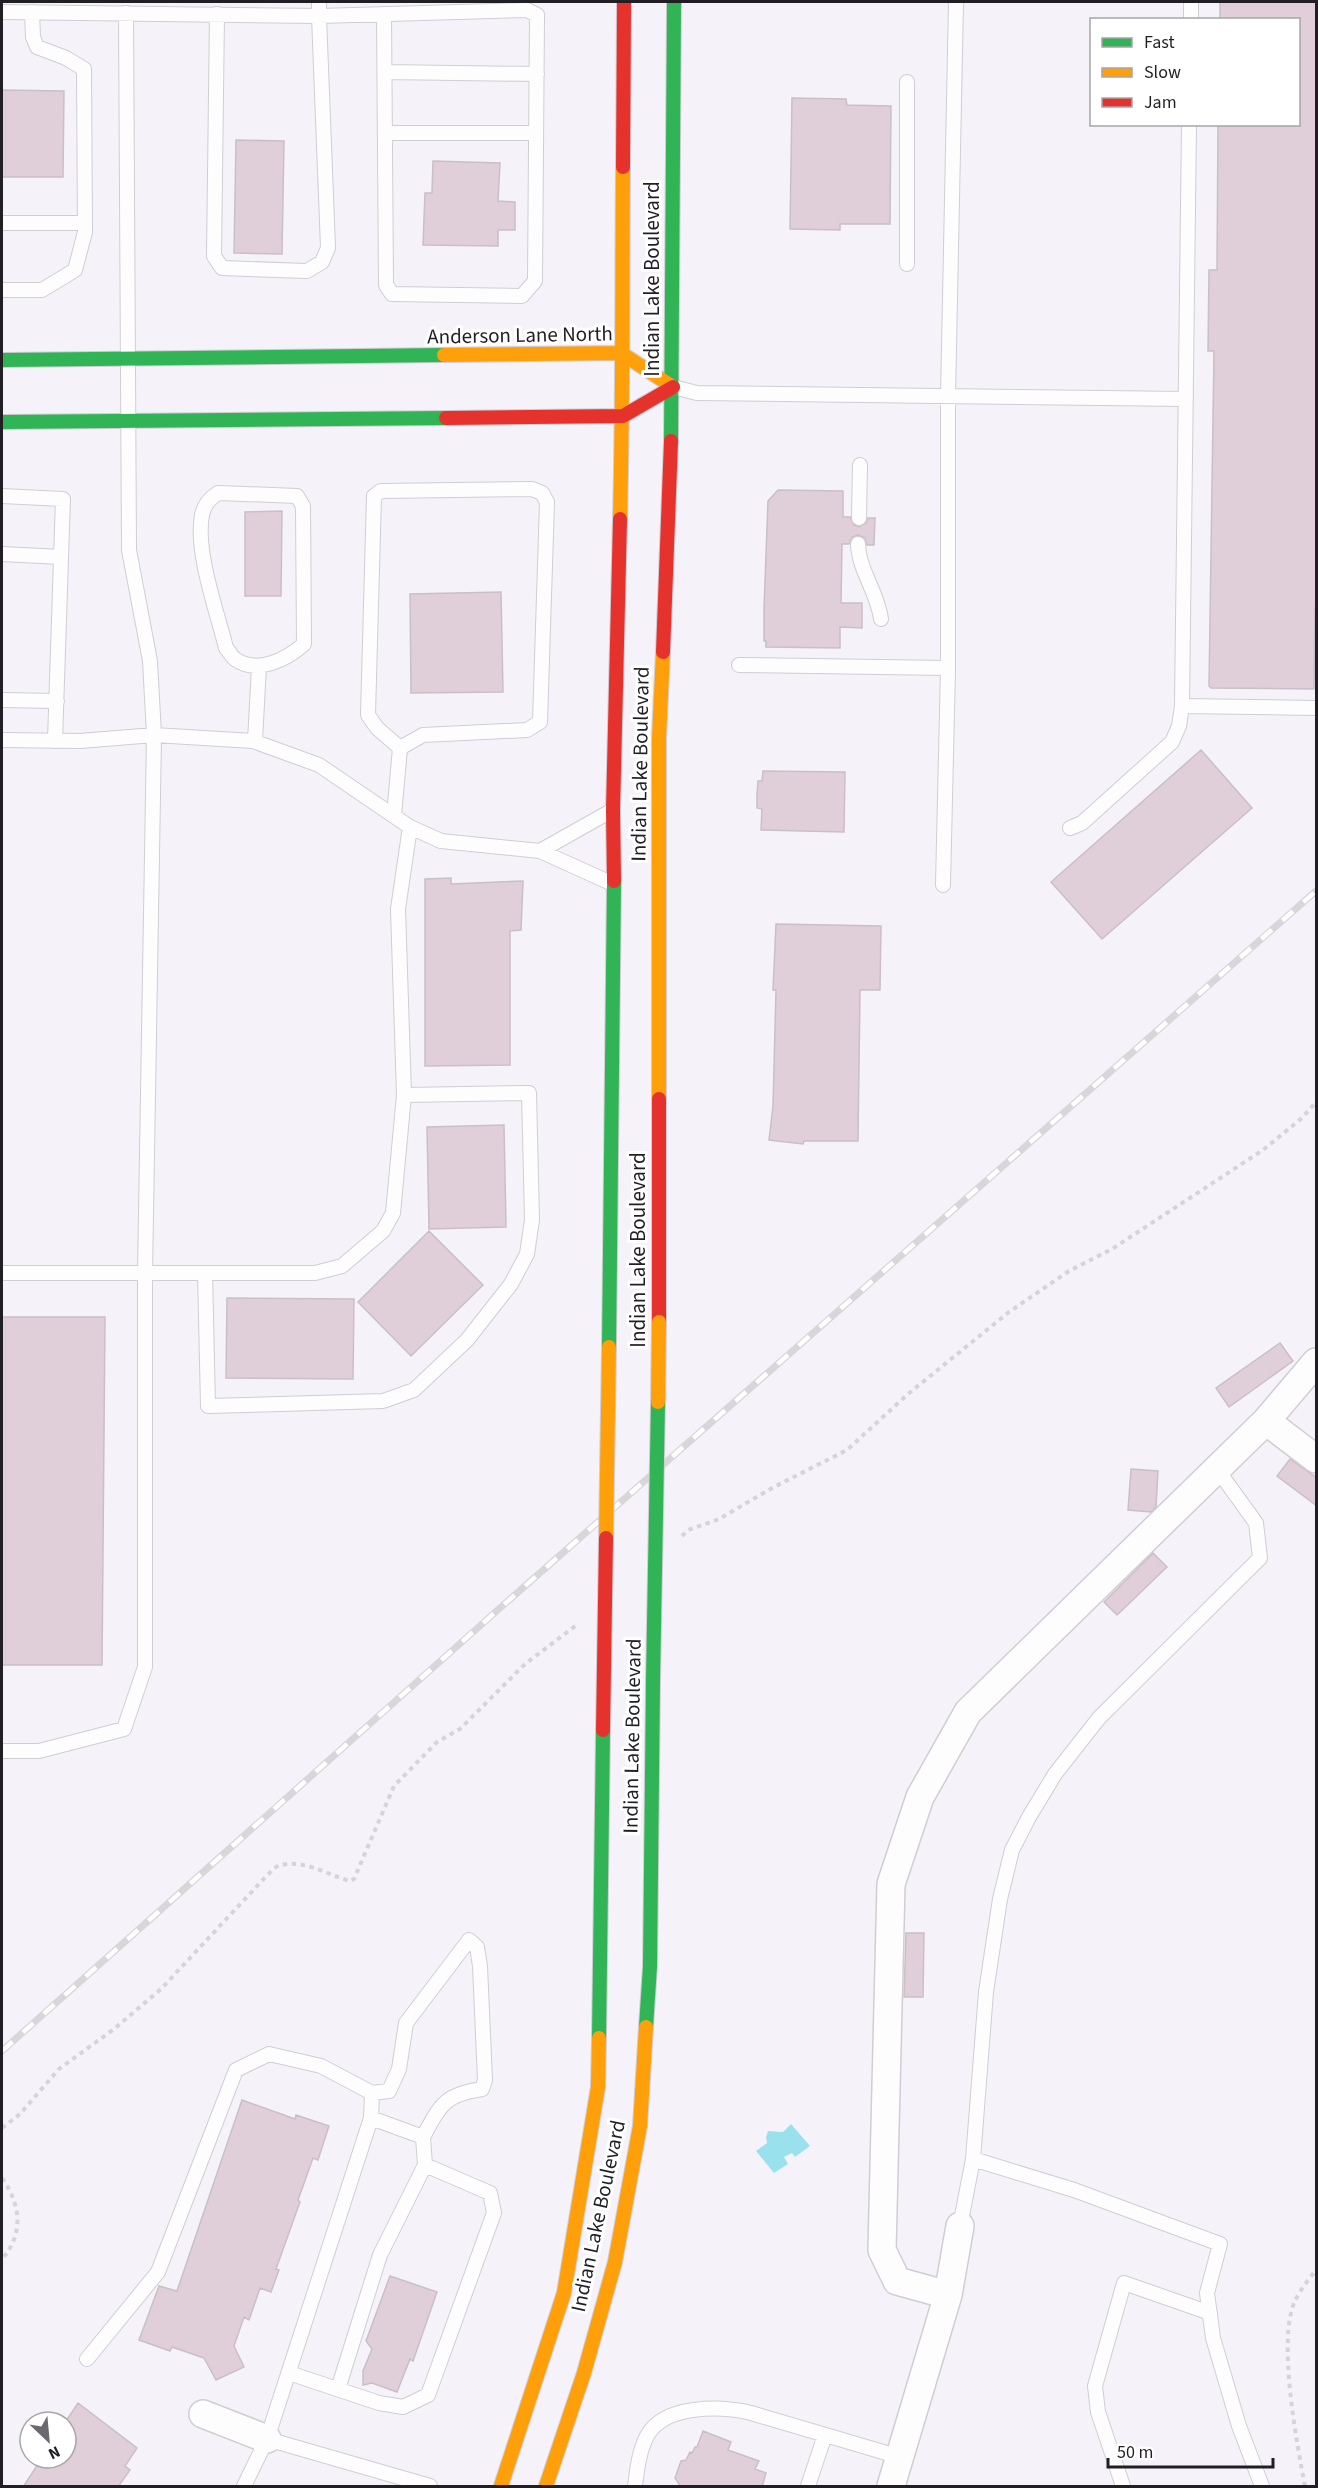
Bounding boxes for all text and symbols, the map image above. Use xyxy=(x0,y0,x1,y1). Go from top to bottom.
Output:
legend xyxy=(1090,18,1300,126)
text: Fast xyxy=(1144,30,1175,55)
text: Slow xyxy=(1144,60,1181,85)
text: Jam xyxy=(1144,90,1177,115)
street label: Indian Lake Boulevard xyxy=(637,181,667,377)
street label: Anderson Lane North xyxy=(427,318,613,352)
street label: Indian Lake Boulevard xyxy=(623,666,657,862)
street label: Indian Lake Boulevard xyxy=(623,1152,653,1348)
street label: Indian Lake Boulevard xyxy=(615,1638,649,1834)
street label: Indian Lake Boulevard xyxy=(563,2117,633,2315)
north arrow xyxy=(18,2410,78,2470)
scale bar xyxy=(1108,2431,1273,2469)
text: N xyxy=(45,2440,64,2465)
text: 50 m xyxy=(1117,2440,1153,2465)

